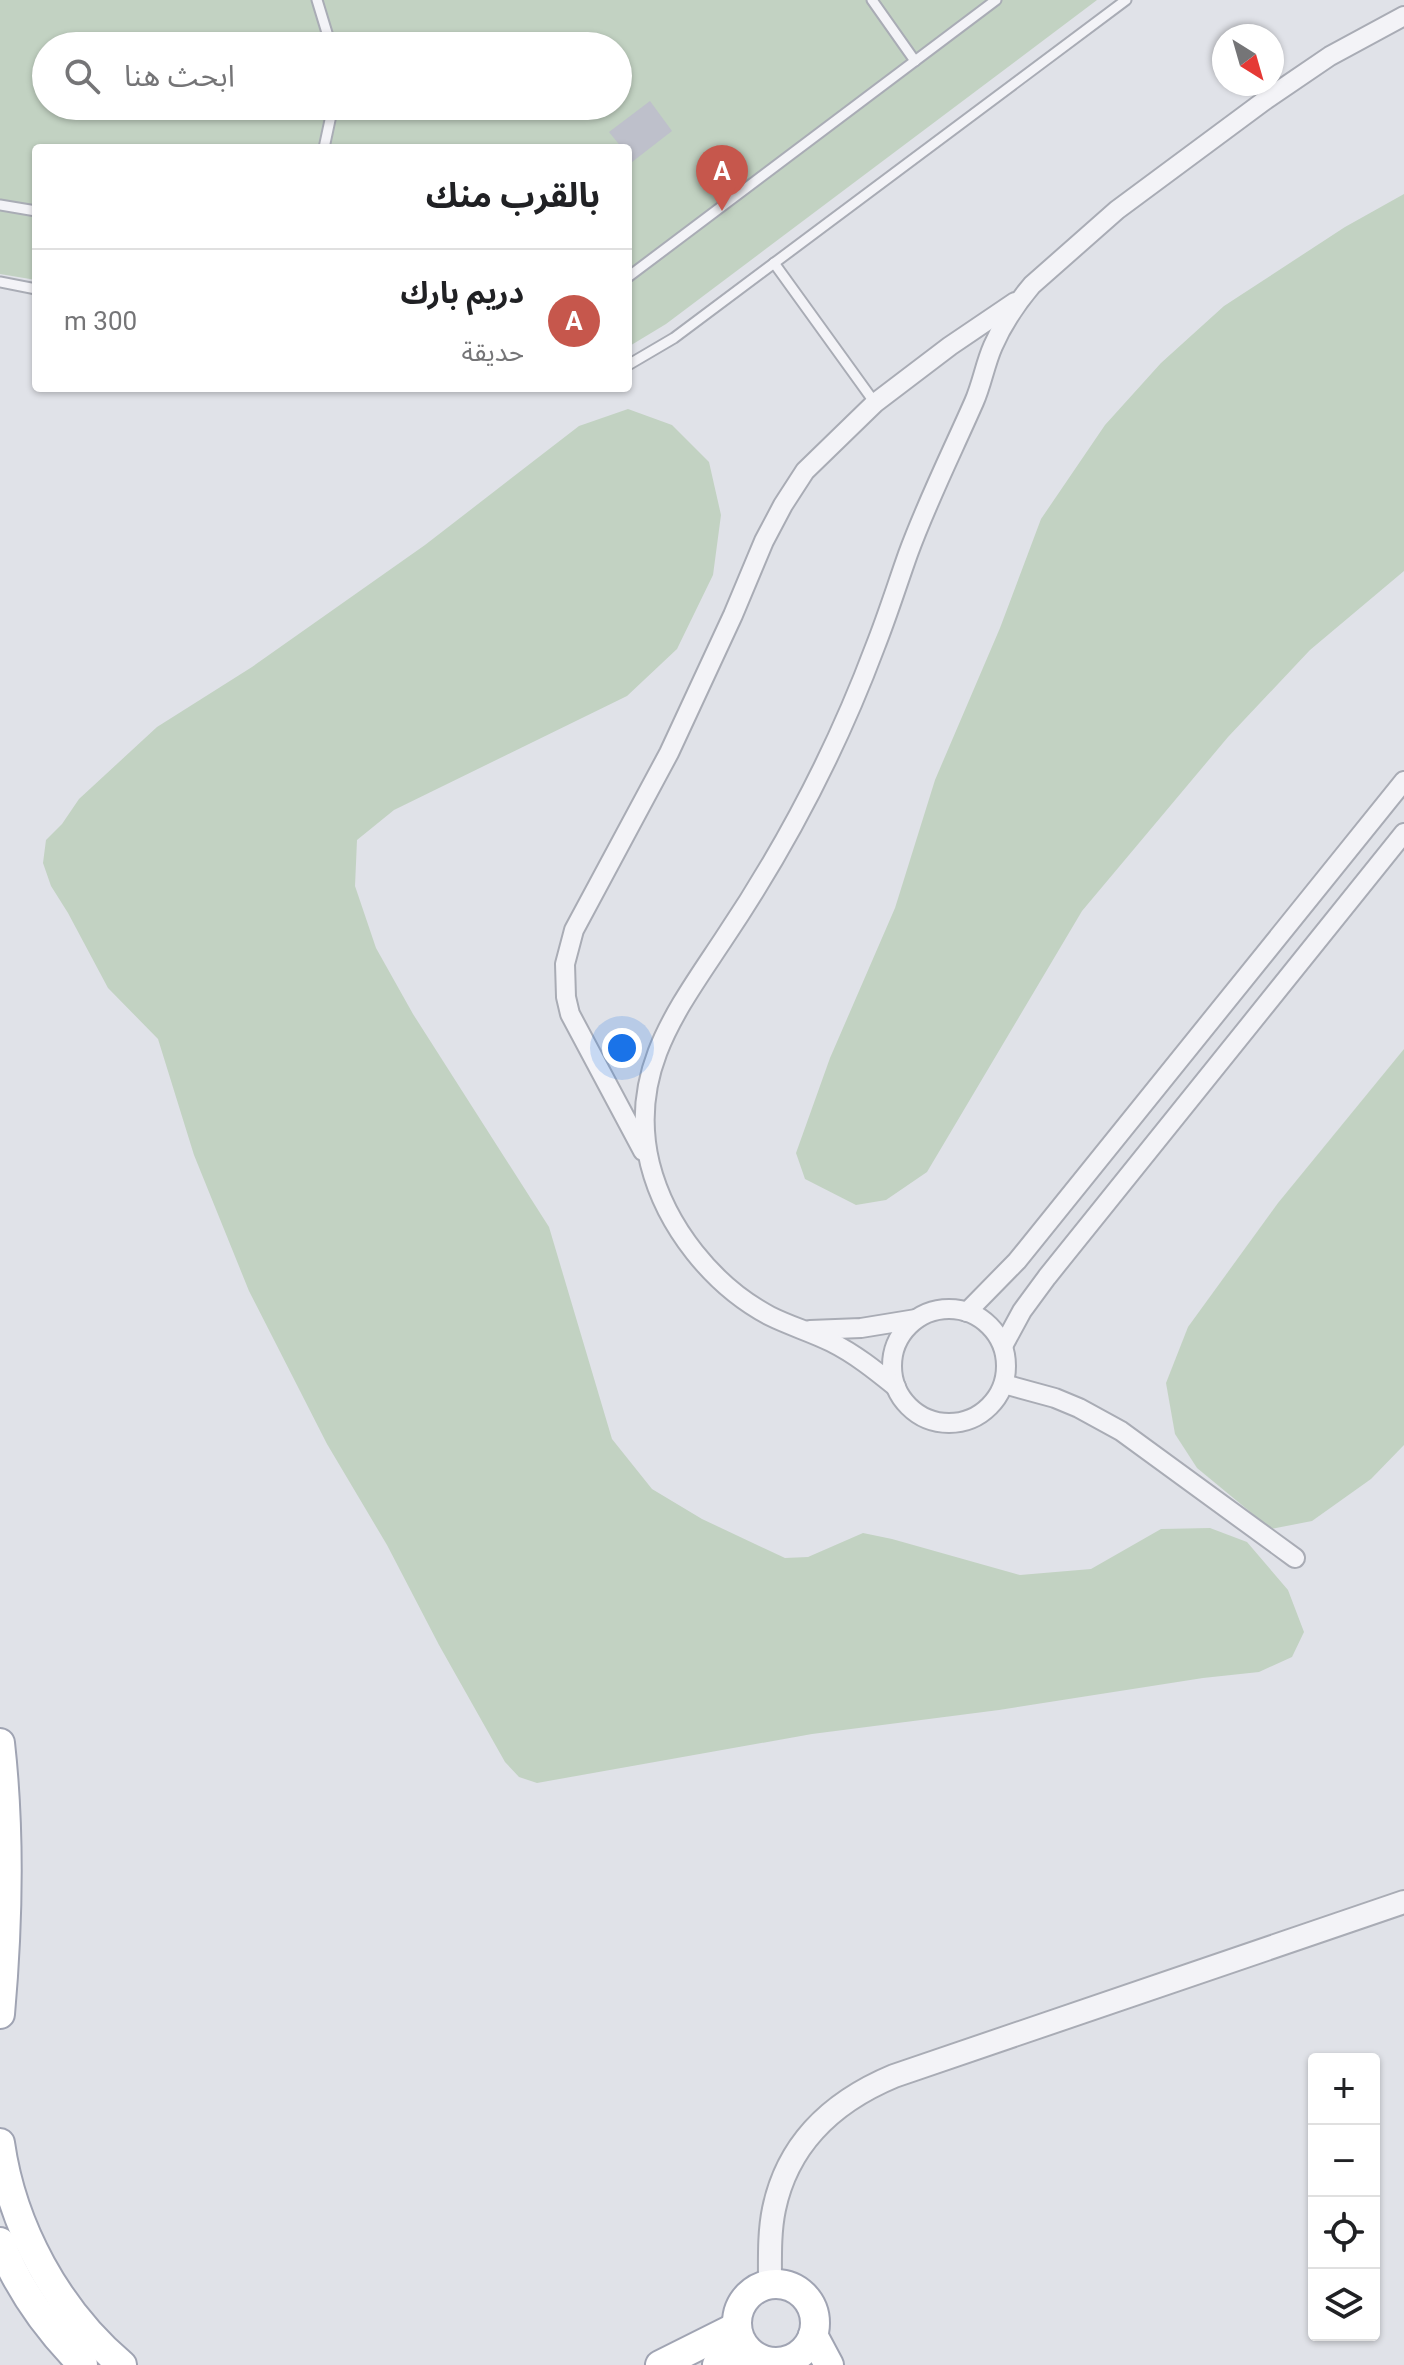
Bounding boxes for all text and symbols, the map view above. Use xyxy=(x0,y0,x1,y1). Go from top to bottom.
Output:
north arrow xyxy=(1212,24,1284,96)
search box xyxy=(32,32,632,120)
icon: search xyxy=(60,54,104,98)
text: ابحث هنا xyxy=(124,58,235,93)
pin: A xyxy=(696,145,748,211)
text: بالقرب منك xyxy=(426,175,600,215)
text: دريم بارك xyxy=(401,275,524,310)
text: 300 m xyxy=(64,306,137,336)
text: A xyxy=(565,306,583,336)
text: حديقة xyxy=(462,337,524,367)
your location xyxy=(602,1028,642,1068)
map controls xyxy=(1308,2053,1380,2341)
button: + xyxy=(1308,2053,1380,2125)
button: − xyxy=(1308,2125,1380,2197)
button: locate xyxy=(1308,2197,1380,2269)
button: layers xyxy=(1308,2269,1380,2341)

